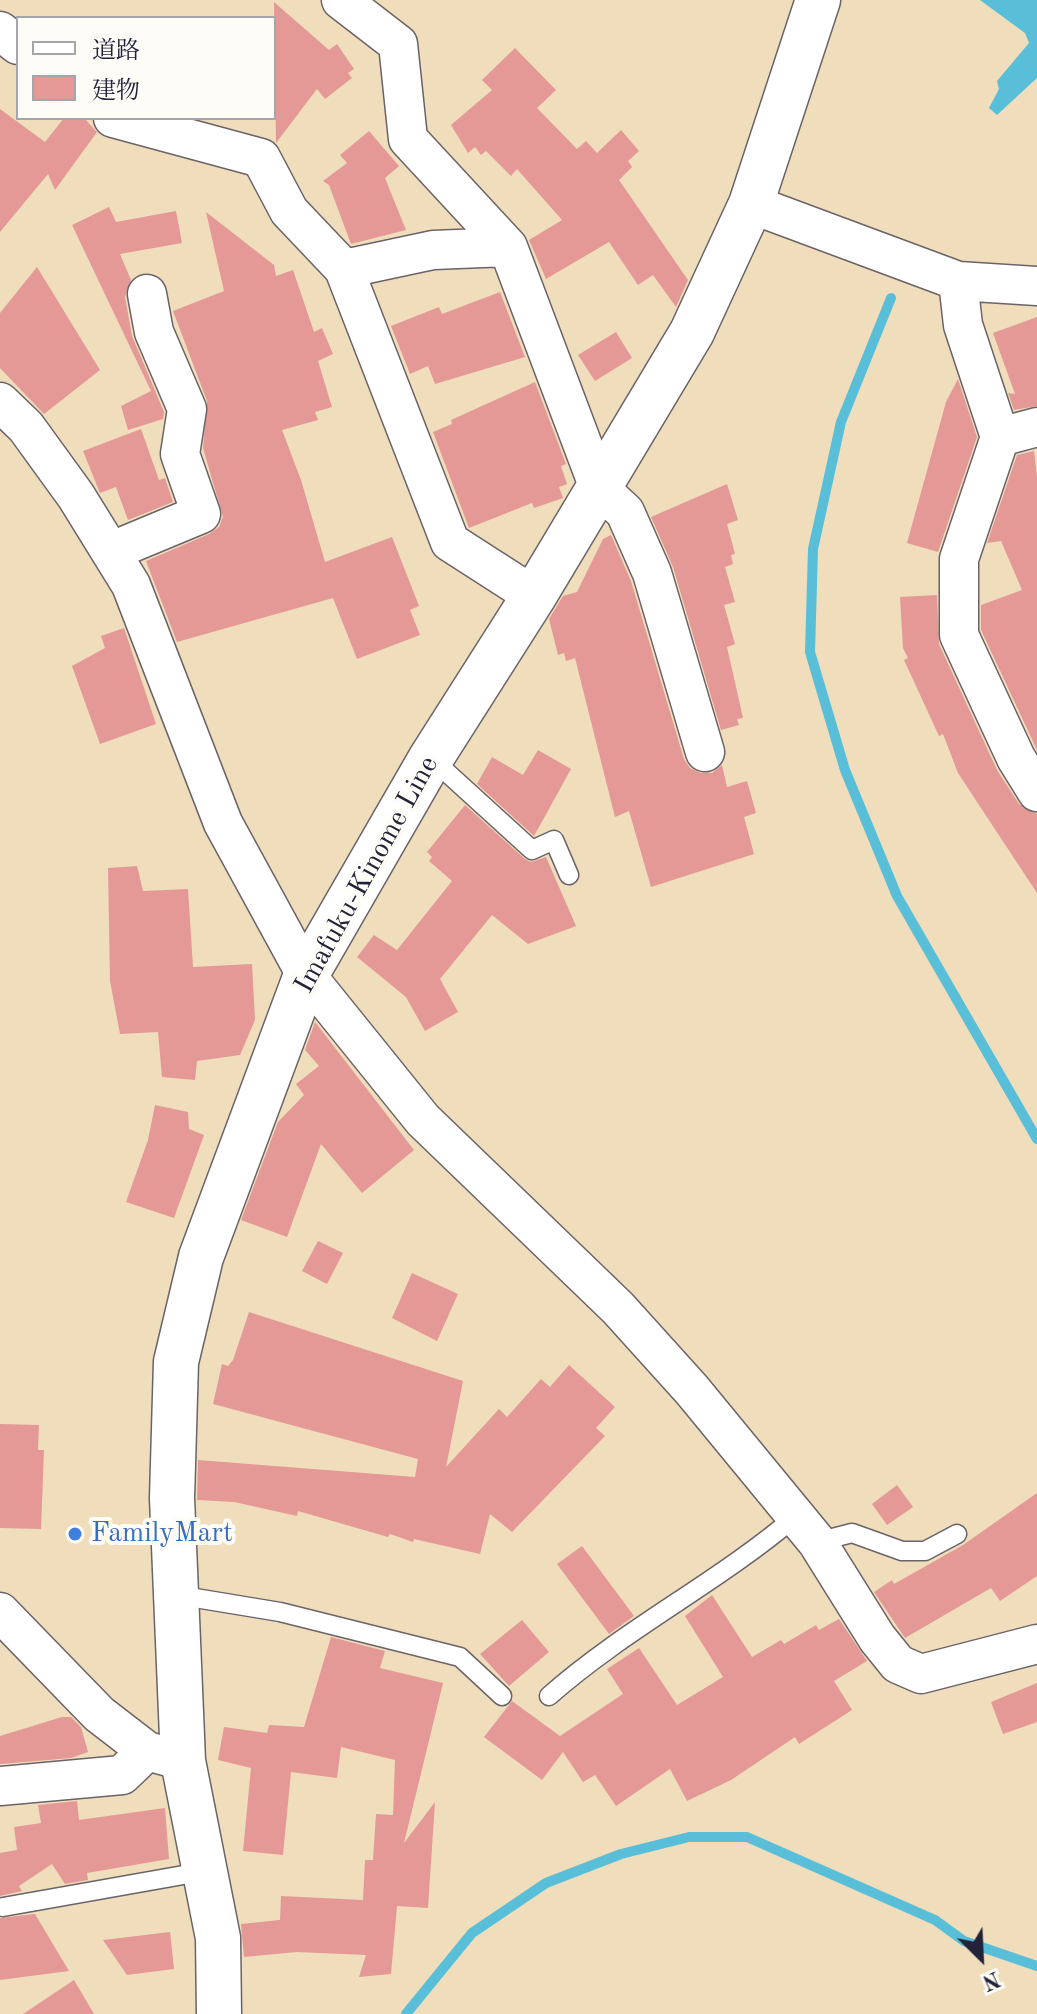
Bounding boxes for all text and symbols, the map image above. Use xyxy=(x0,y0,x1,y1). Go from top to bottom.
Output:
legend xyxy=(16,16,276,120)
text: 道路 xyxy=(92,40,140,64)
text: 建物 xyxy=(92,80,140,104)
street label: Imafuku-Kinome Line xyxy=(288,750,446,1000)
place label: FamilyMart xyxy=(91,1517,233,1551)
marker: FamilyMart xyxy=(66,1525,84,1543)
north arrow xyxy=(941,1918,1021,1998)
text: N xyxy=(979,1966,1003,1993)

